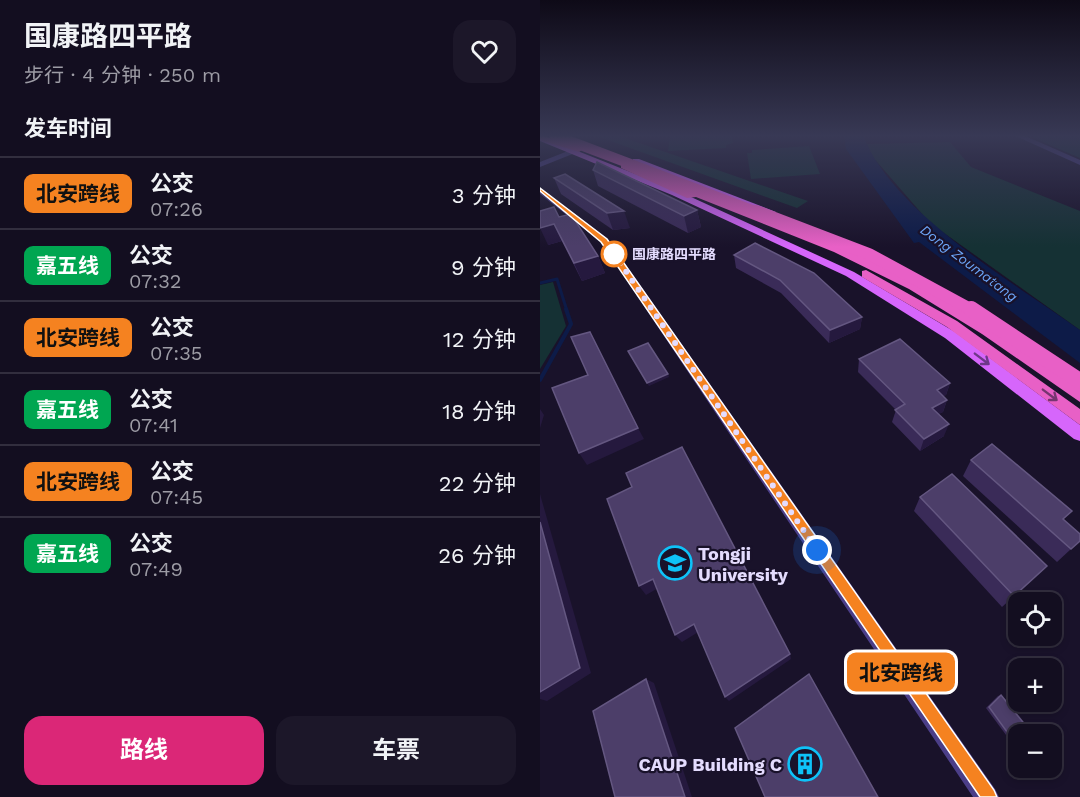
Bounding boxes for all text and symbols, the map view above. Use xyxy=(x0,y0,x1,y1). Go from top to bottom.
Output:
text: 国康路四平路 xyxy=(24,20,192,53)
button: heart xyxy=(453,20,516,83)
text: 步行 · 4 分钟 · 250 m xyxy=(24,63,221,87)
text: 发车时间 xyxy=(24,116,112,141)
text: 公交 xyxy=(150,171,194,196)
text: 北安跨线 xyxy=(36,181,120,206)
text: 3 分钟 xyxy=(452,183,516,208)
text: 07:26 xyxy=(150,197,203,221)
water label: Dong Zoumatang xyxy=(917,221,1021,305)
marker: 国康路四平路 xyxy=(601,241,627,267)
text: 公交 xyxy=(129,243,173,268)
place label: 国康路四平路 xyxy=(632,246,716,262)
text: 嘉五线 xyxy=(36,253,99,278)
text: 9 分钟 xyxy=(451,255,516,280)
text: 07:32 xyxy=(129,269,182,293)
text: 公交 xyxy=(150,315,194,340)
text: 北安跨线 xyxy=(36,325,120,350)
text: 12 分钟 xyxy=(443,327,516,352)
text: 07:35 xyxy=(150,341,202,365)
one-way arrow xyxy=(973,353,989,365)
text: 公交 xyxy=(129,387,173,412)
one-way arrow xyxy=(1042,389,1058,402)
text: 嘉五线 xyxy=(36,397,99,422)
text: 18 分钟 xyxy=(442,399,516,424)
text: 07:41 xyxy=(129,413,178,437)
text: 公交 xyxy=(150,459,194,484)
text: 北安跨线 xyxy=(36,469,120,494)
text: 22 分钟 xyxy=(439,471,516,496)
text: 07:45 xyxy=(150,485,203,509)
text: 公交 xyxy=(129,531,173,556)
your location xyxy=(802,535,832,565)
text: 嘉五线 xyxy=(36,541,99,566)
text: 26 分钟 xyxy=(438,543,516,568)
place label: Tongji University xyxy=(698,543,789,585)
school or university icon: Tongji University xyxy=(657,545,693,581)
text: 07:49 xyxy=(129,557,183,581)
map controls xyxy=(1008,592,1062,778)
button: locate xyxy=(1008,592,1062,646)
line badge: 北安跨线 xyxy=(859,652,943,692)
button: + xyxy=(1008,658,1062,712)
text: 北安跨线 xyxy=(859,660,943,685)
button: 路线 xyxy=(24,716,264,785)
button: 车票 xyxy=(276,716,516,785)
button: − xyxy=(1008,724,1062,778)
building icon: CAUP Building C xyxy=(787,746,823,782)
place label: CAUP Building C xyxy=(639,754,782,775)

